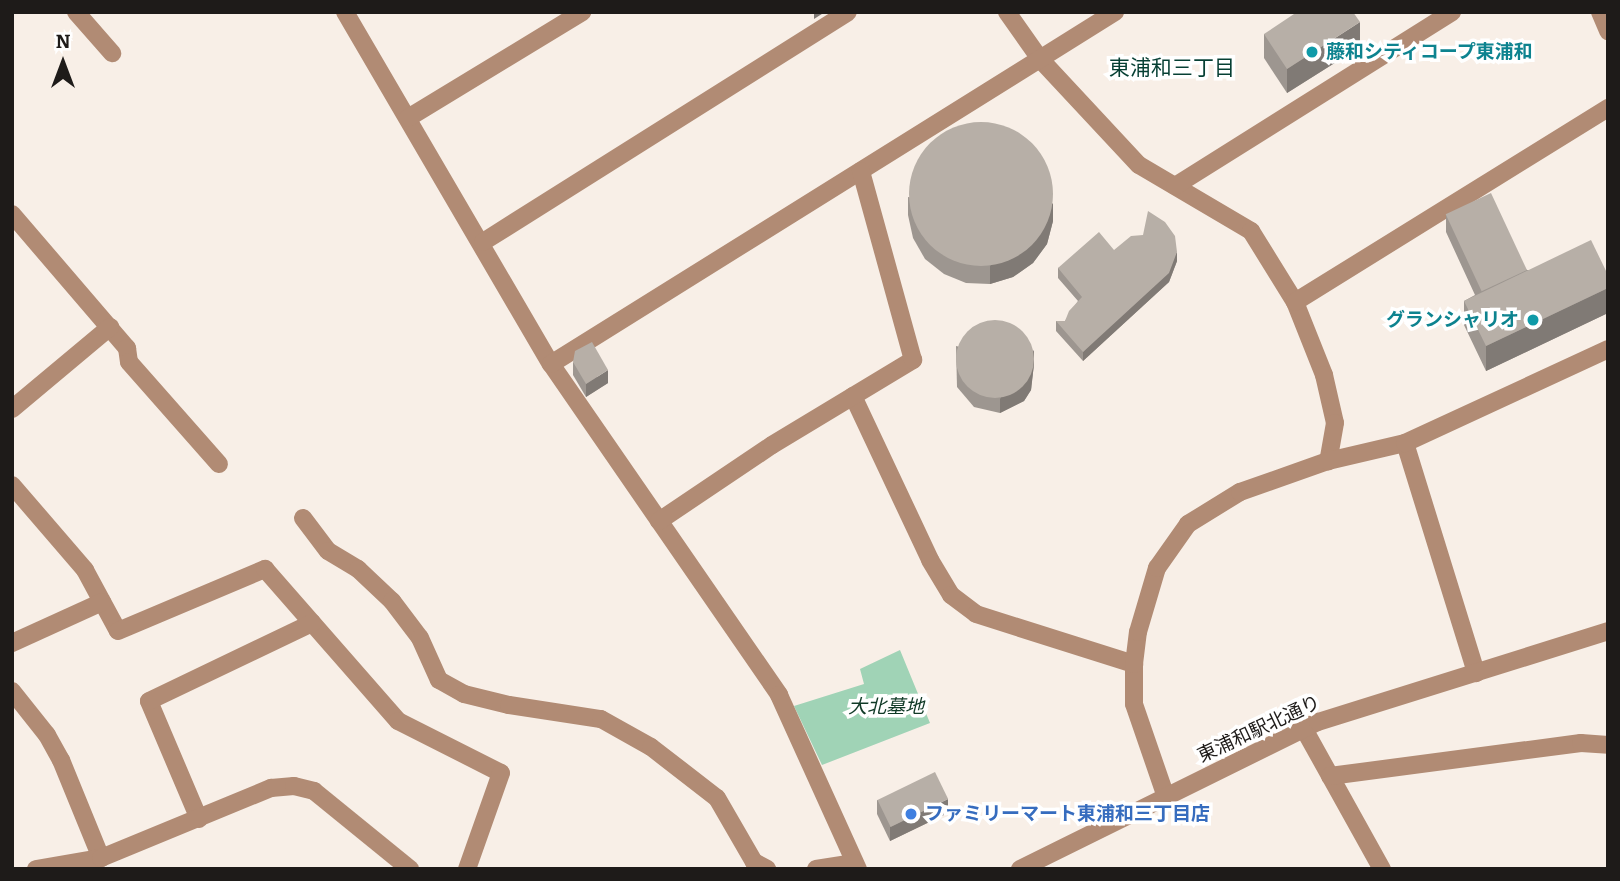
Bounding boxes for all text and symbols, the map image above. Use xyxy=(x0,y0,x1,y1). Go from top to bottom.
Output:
north arrow xyxy=(28,28,98,98)
text: N xyxy=(56,30,70,53)
place label: 藤和シティコープ東浦和 xyxy=(1326,41,1535,63)
marker: 藤和シティコープ東浦和 xyxy=(1304,44,1320,60)
district label: 東浦和三丁目 xyxy=(1109,55,1235,81)
place label: グランシャリオ xyxy=(1386,309,1519,331)
marker: グランシャリオ xyxy=(1525,312,1541,328)
street label: 東浦和駅北通り xyxy=(1194,691,1324,767)
park label: 大北墓地 xyxy=(848,696,924,718)
place label: ファミリーマート東浦和三丁目店 xyxy=(925,803,1210,825)
marker: ファミリーマート東浦和三丁目店 xyxy=(903,806,919,822)

